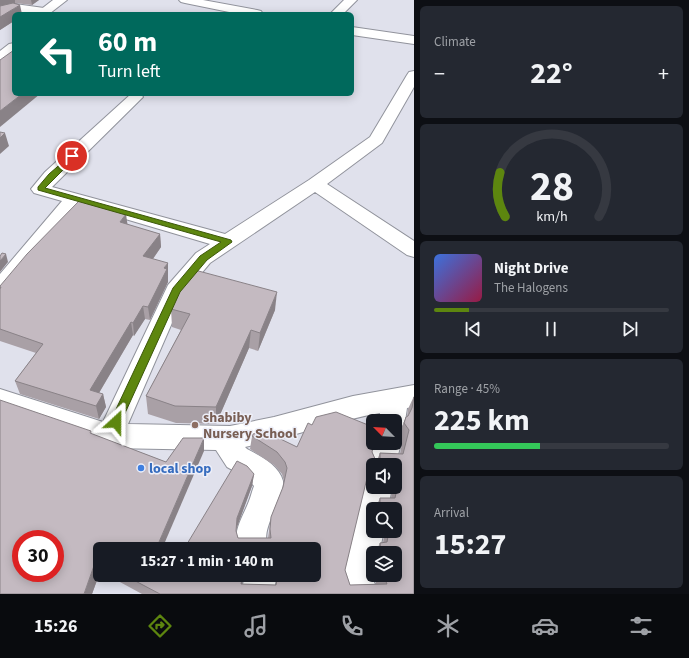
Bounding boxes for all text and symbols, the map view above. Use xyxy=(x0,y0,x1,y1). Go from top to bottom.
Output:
text: 60 m xyxy=(98,22,157,62)
icon: left xyxy=(32,28,84,80)
text: Climate xyxy=(434,33,476,51)
text: 22° xyxy=(530,52,573,95)
text: − xyxy=(434,58,445,90)
text: + xyxy=(658,58,669,90)
text: Turn left xyxy=(98,59,160,84)
pin xyxy=(55,139,89,173)
icon: arrive xyxy=(61,145,83,167)
text: 28 xyxy=(530,157,573,217)
text: km/h xyxy=(536,206,567,227)
text: Night Drive xyxy=(494,258,569,279)
text: The Halogens xyxy=(494,279,568,297)
icon: previous xyxy=(462,318,484,340)
icon: pause xyxy=(540,318,562,340)
icon: next xyxy=(619,318,641,340)
text: Range · 45% xyxy=(434,380,500,398)
text: 225 km xyxy=(434,399,530,442)
position arrow xyxy=(95,401,137,443)
place label: shabiby Nursery School xyxy=(203,408,297,444)
north arrow xyxy=(366,414,402,450)
map controls xyxy=(366,414,402,582)
marker: shabiby Nursery School xyxy=(190,420,200,430)
button: sound xyxy=(366,458,402,494)
place label: local shop xyxy=(149,459,211,479)
marker: local shop xyxy=(136,463,146,473)
button: search xyxy=(366,502,402,538)
text: Arrival xyxy=(434,504,469,522)
text: 15:27 xyxy=(434,523,506,566)
speed limit sign: 30 xyxy=(12,530,64,582)
button: layers xyxy=(366,546,402,582)
text: 15:27 · 1 min · 140 m xyxy=(140,551,274,572)
icon: directions xyxy=(146,612,174,640)
icon: music xyxy=(242,612,270,640)
icon: phone xyxy=(338,612,366,640)
icon: climate xyxy=(434,612,462,640)
icon: car xyxy=(531,612,559,640)
icon: filters xyxy=(627,612,655,640)
text: 15:26 xyxy=(34,614,78,639)

